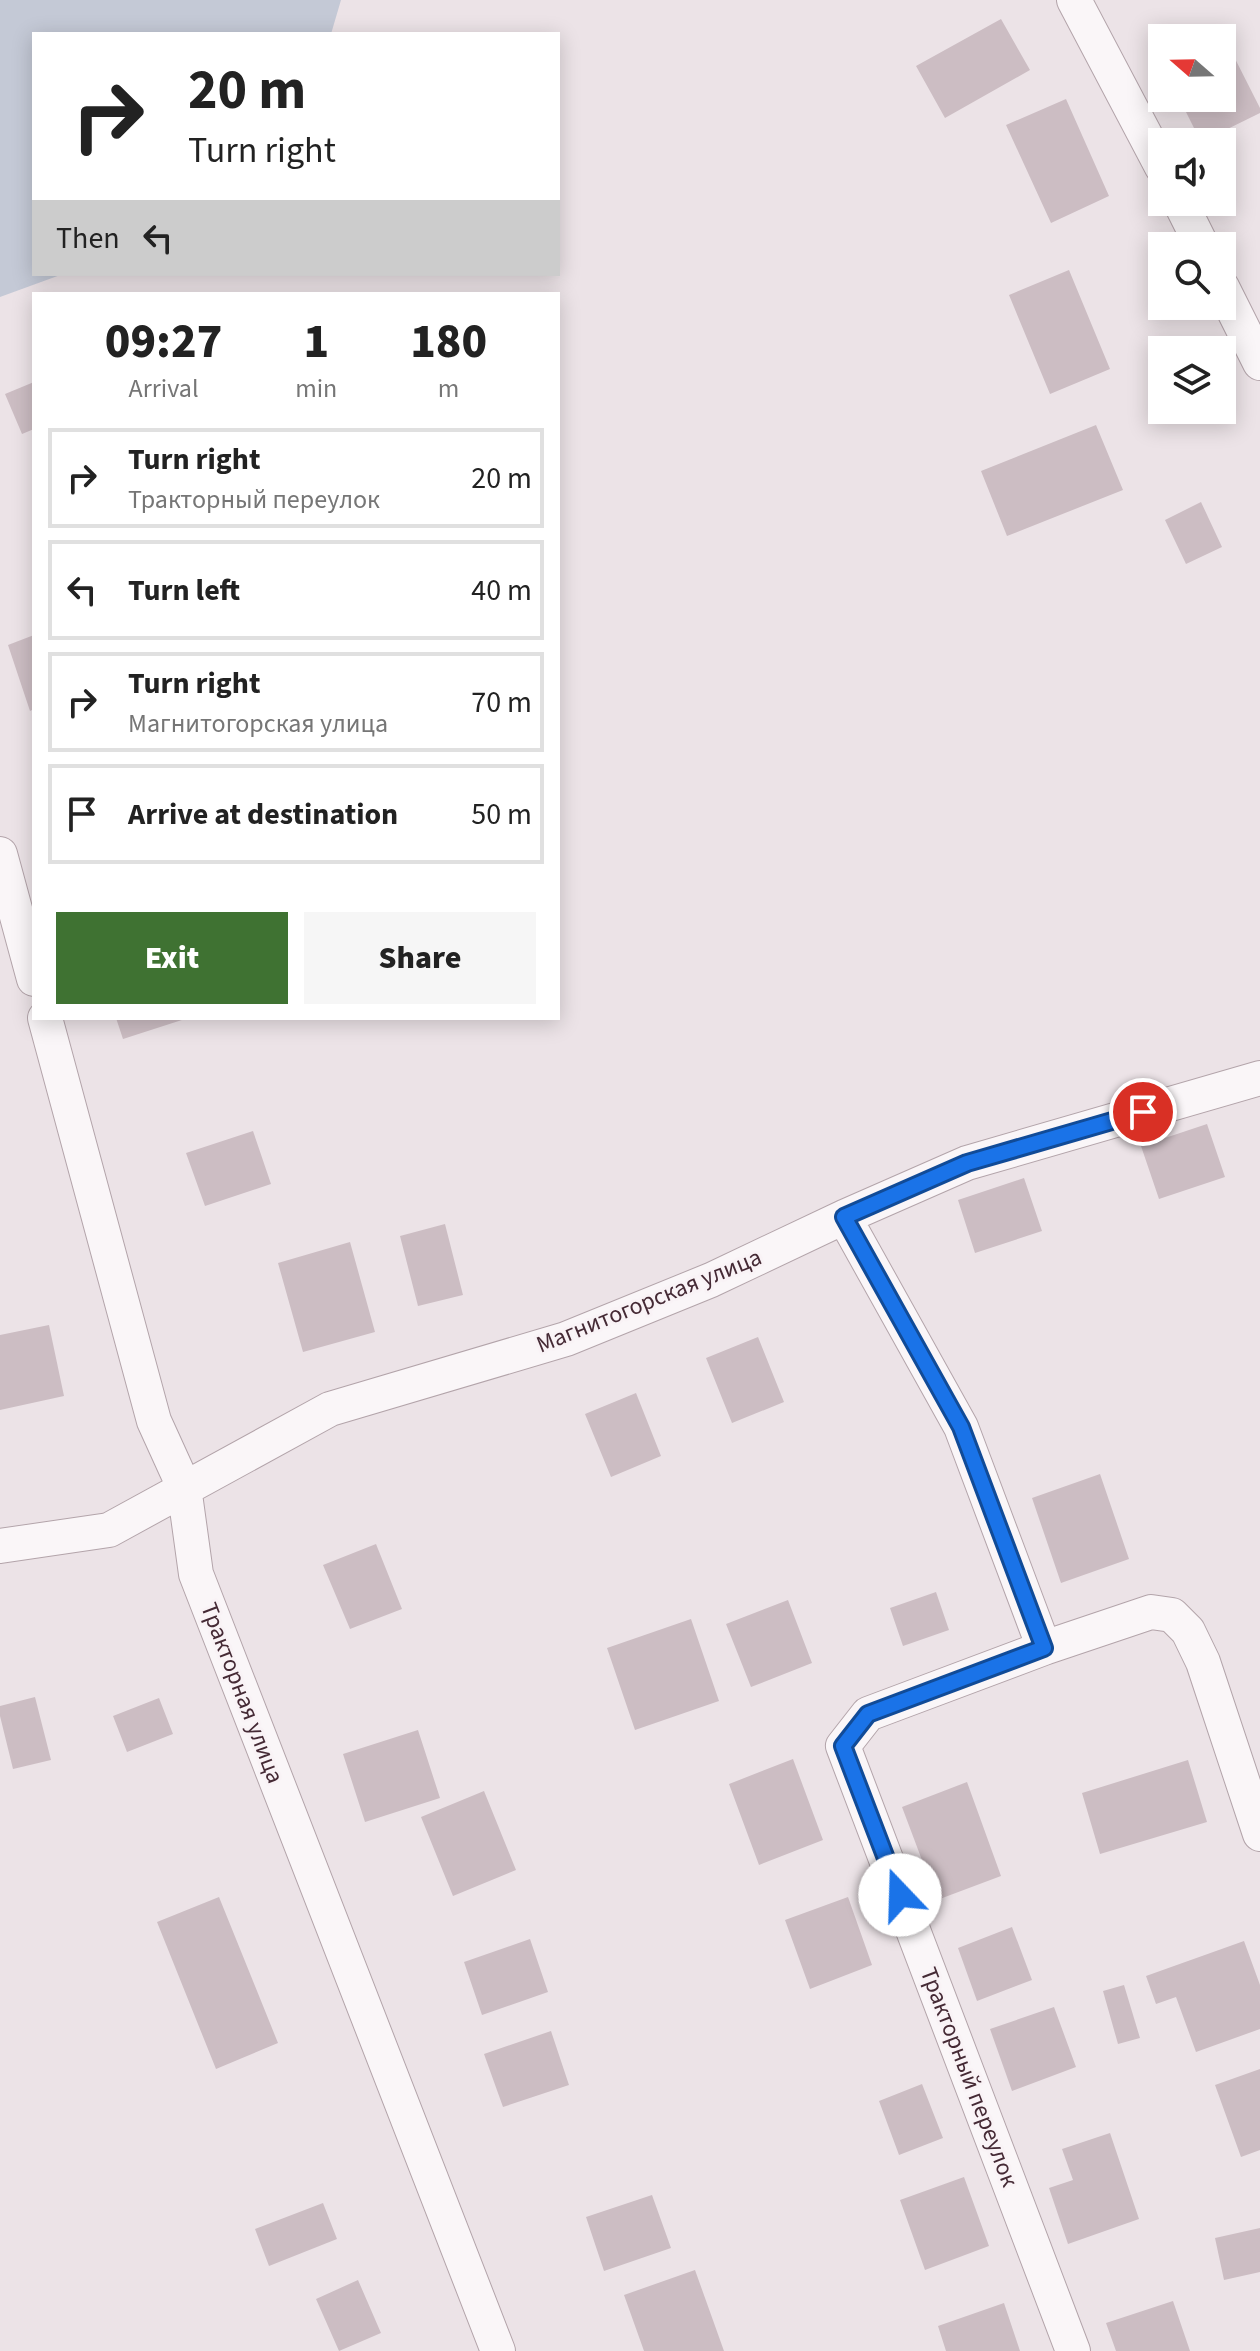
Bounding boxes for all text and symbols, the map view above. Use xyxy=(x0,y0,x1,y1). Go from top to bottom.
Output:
north arrow xyxy=(1148,24,1236,112)
map controls xyxy=(1148,24,1236,424)
text: 20 m xyxy=(188,51,306,130)
icon: right xyxy=(56,64,160,168)
text: Turn right xyxy=(188,125,336,176)
button: sound xyxy=(1148,128,1236,216)
icon: left xyxy=(136,216,180,260)
text: Then xyxy=(56,217,120,260)
button: search xyxy=(1148,232,1236,320)
text: 09:27 xyxy=(105,308,222,376)
text: 1 xyxy=(303,308,329,376)
text: 180 xyxy=(410,308,487,376)
button: layers xyxy=(1148,336,1236,424)
text: Arrival xyxy=(129,370,199,407)
text: min xyxy=(295,370,337,407)
text: m xyxy=(438,370,459,407)
text: Turn right xyxy=(128,438,260,481)
icon: right xyxy=(60,456,104,500)
text: 20 m xyxy=(471,457,532,500)
text: Тракторный переулок xyxy=(128,481,380,518)
icon: left xyxy=(60,568,104,612)
text: Turn left xyxy=(128,569,240,612)
text: 40 m xyxy=(471,569,532,612)
text: Turn right xyxy=(128,662,260,705)
icon: right xyxy=(60,680,104,724)
text: 70 m xyxy=(471,681,532,724)
text: Магнитогорская улица xyxy=(128,705,388,742)
icon: arrive xyxy=(60,792,104,836)
text: Arrive at destination xyxy=(128,793,398,836)
text: 50 m xyxy=(471,793,532,836)
button: Exit xyxy=(56,912,288,1004)
button: Share xyxy=(304,912,536,1004)
pin xyxy=(1109,1078,1177,1146)
icon: arrive xyxy=(1121,1090,1165,1134)
street label: Магнитогорская улица xyxy=(531,1240,767,1362)
street label: Тракторная улица xyxy=(191,1598,293,1788)
position arrow xyxy=(858,1853,942,1937)
street label: Тракторный переулок xyxy=(911,1962,1027,2192)

